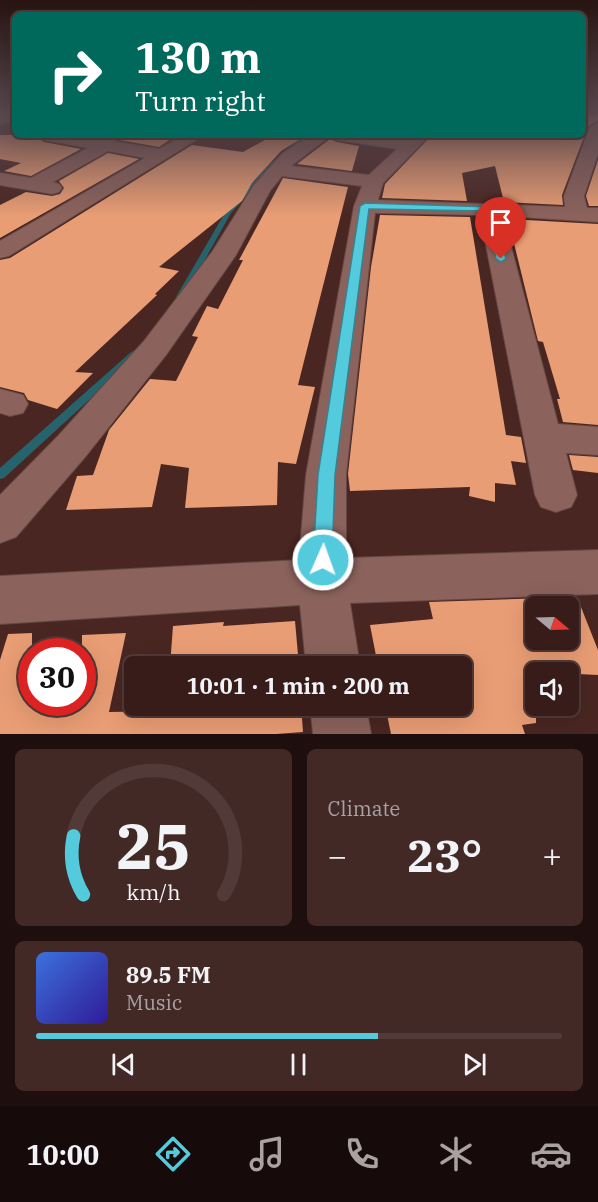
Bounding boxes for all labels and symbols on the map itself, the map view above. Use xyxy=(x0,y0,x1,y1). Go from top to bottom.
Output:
pin xyxy=(475,197,526,259)
position arrow xyxy=(291,528,355,592)
north arrow xyxy=(525,596,579,650)
speed limit sign: 30 xyxy=(18,638,96,716)

